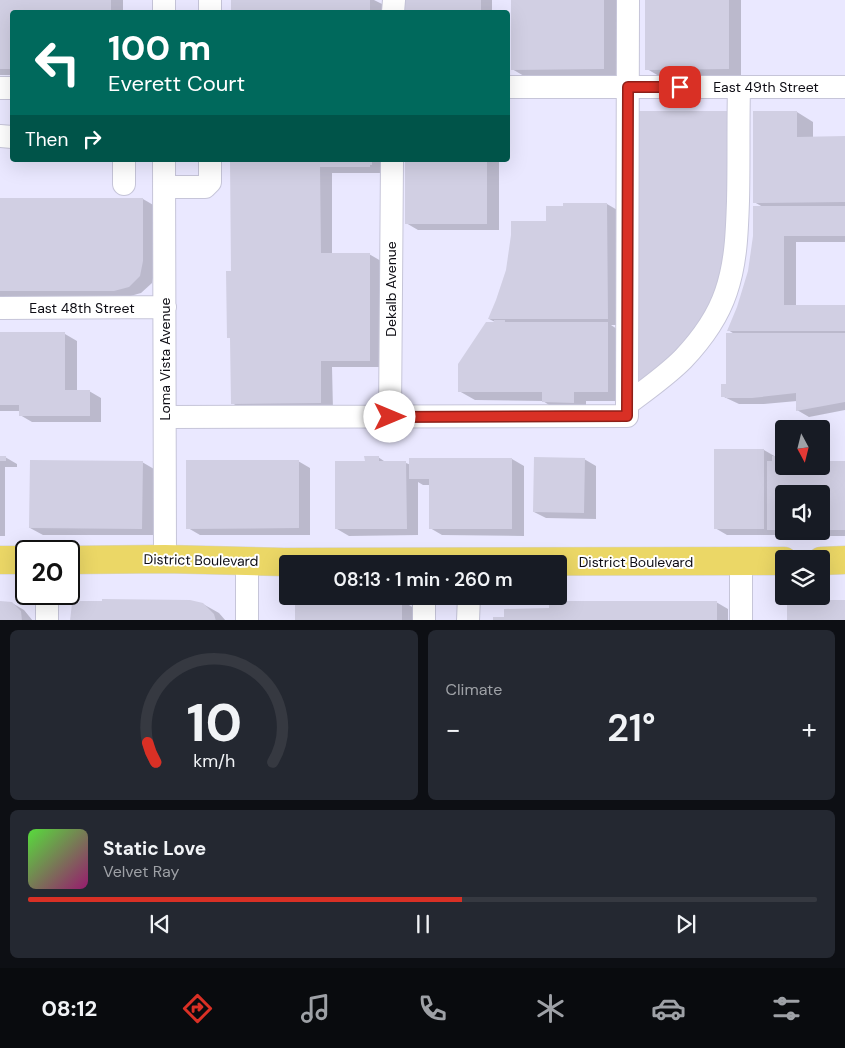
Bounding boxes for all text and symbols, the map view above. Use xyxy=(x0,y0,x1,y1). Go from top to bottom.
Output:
text: 100 m xyxy=(108,25,211,71)
icon: left xyxy=(25,30,90,95)
pin xyxy=(659,66,701,108)
text: Everett Court xyxy=(108,69,245,98)
icon: arrive xyxy=(666,73,694,101)
street label: East 49th Street xyxy=(713,78,819,96)
icon: right xyxy=(78,125,106,153)
text: Then xyxy=(25,127,68,152)
street label: Dekalb Avenue xyxy=(382,241,400,337)
street label: Loma Vista Avenue xyxy=(156,297,174,421)
street label: East 48th Street xyxy=(29,299,135,317)
position arrow xyxy=(363,390,415,442)
north arrow xyxy=(775,420,830,475)
map controls xyxy=(775,420,830,605)
button: sound xyxy=(775,485,830,540)
speed limit sign: 20 xyxy=(15,540,80,605)
street label: District Boulevard xyxy=(144,550,258,570)
button: layers xyxy=(775,550,830,605)
street label: District Boulevard xyxy=(579,553,693,571)
text: 08:13 · 1 min · 260 m xyxy=(334,567,513,592)
text: Climate xyxy=(446,679,502,700)
text: 10 xyxy=(186,689,242,757)
text: 21° xyxy=(607,703,656,753)
text: − xyxy=(446,711,461,748)
text: + xyxy=(802,711,817,748)
text: km/h xyxy=(193,749,235,773)
text: Static Love xyxy=(103,836,206,861)
text: Velvet Ray xyxy=(103,861,179,882)
icon: previous xyxy=(146,910,174,938)
icon: pause xyxy=(409,910,437,938)
icon: next xyxy=(672,910,700,938)
icon: directions xyxy=(180,991,215,1026)
icon: music xyxy=(298,991,333,1026)
icon: phone xyxy=(415,991,450,1026)
icon: climate xyxy=(533,991,568,1026)
icon: car xyxy=(651,991,686,1026)
icon: filters xyxy=(769,991,804,1026)
text: 08:12 xyxy=(41,994,97,1023)

